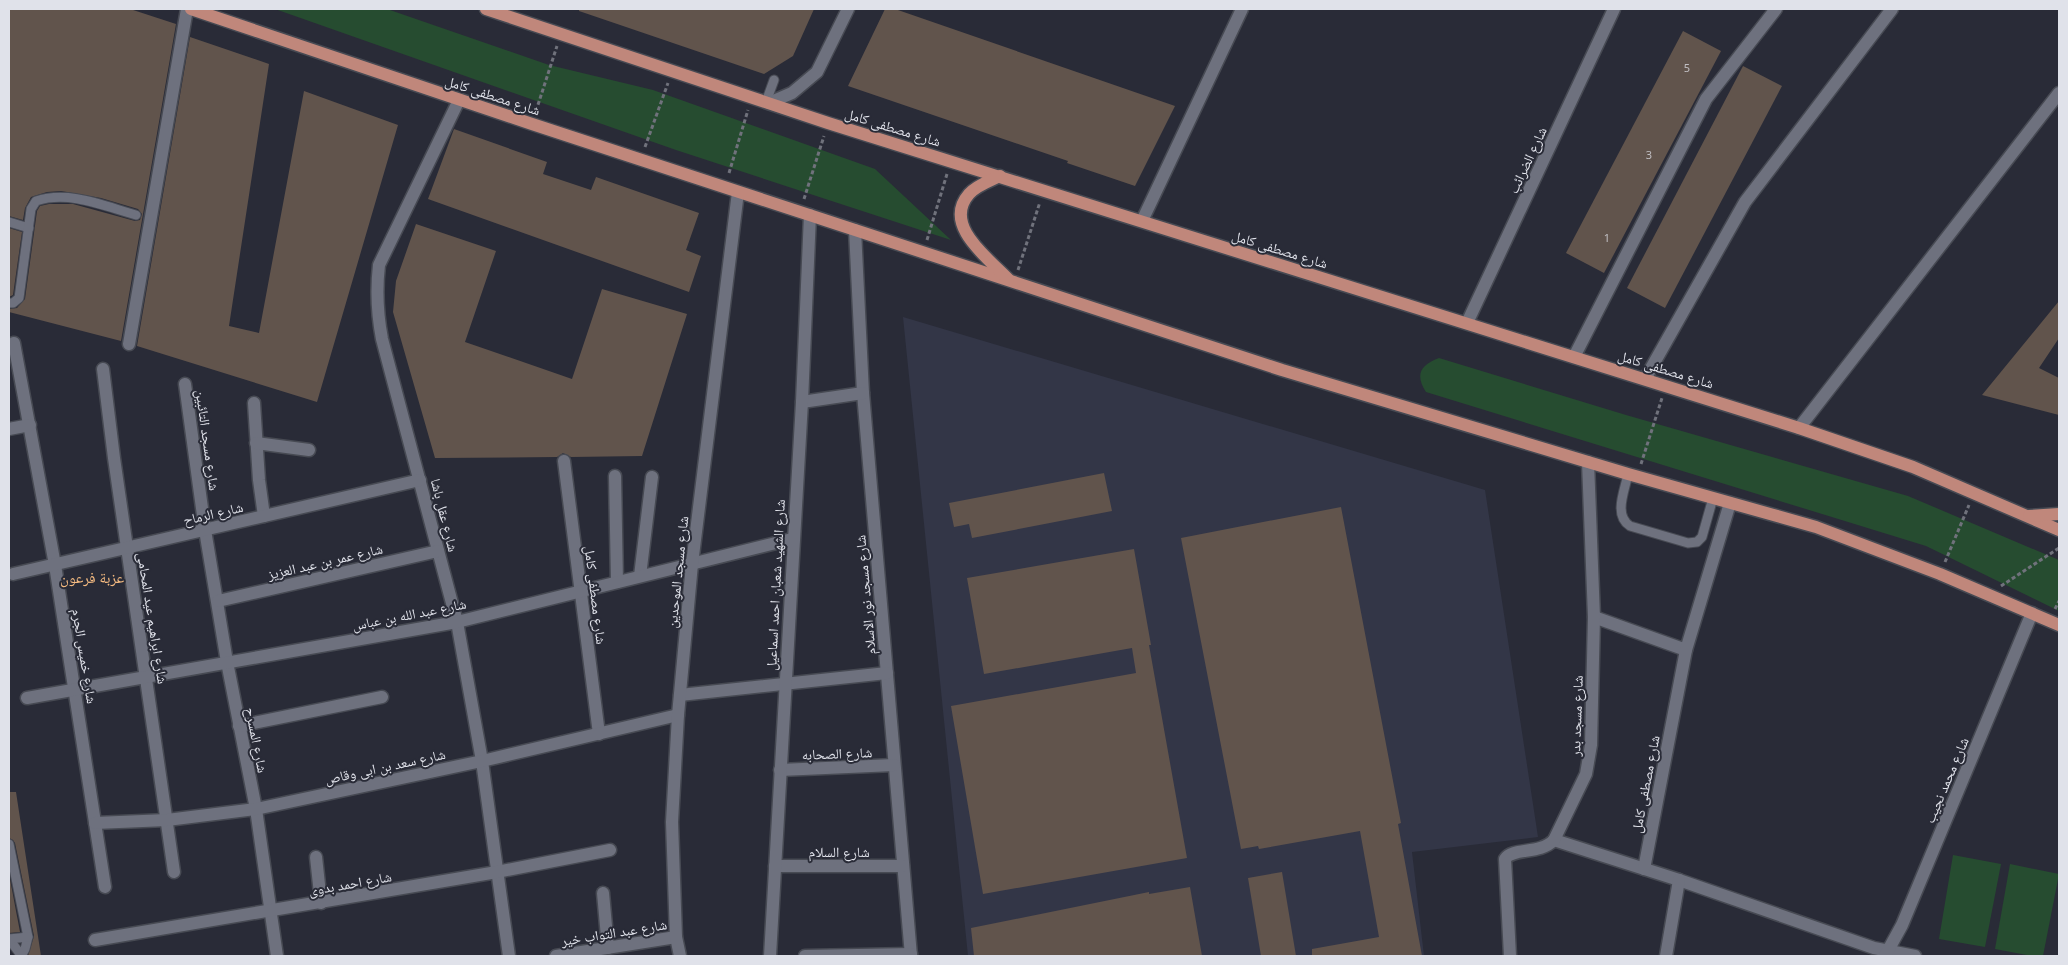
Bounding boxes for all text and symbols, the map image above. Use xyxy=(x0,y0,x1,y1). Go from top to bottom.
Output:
house number: 5 xyxy=(1684,60,1690,75)
street label: شارع مصطفى كامل xyxy=(443,71,543,120)
street label: شارع مصطفى كامل xyxy=(843,103,943,152)
street label: شارع الضرائب xyxy=(1503,123,1552,197)
house number: 3 xyxy=(1646,147,1652,162)
street label: شارع مصطفى كامل xyxy=(1230,225,1330,274)
house number: 1 xyxy=(1604,230,1610,245)
street label: شارع مصطفى كامل xyxy=(1616,345,1716,394)
street label: شارع مسجد التائبين xyxy=(191,388,224,492)
street label: شارع عقل باشا xyxy=(426,476,463,554)
street label: شارع الرماح xyxy=(181,497,245,530)
street label: شارع الشهيد شعبان احمد اسماعيل xyxy=(761,499,790,671)
street label: شارع مسجد الموحدين xyxy=(662,515,693,629)
street label: شارع مسجد نور الاسلام xyxy=(850,534,881,656)
street label: شارع عمر بن عبد العزيز xyxy=(265,539,385,585)
street label: شارع مصطفى كامل xyxy=(580,545,611,645)
street label: شارع ابراهيم عيد المحامى xyxy=(132,551,173,685)
district label: عزبة فرعون xyxy=(60,567,125,588)
street label: شارع عبد الله بن عباس xyxy=(350,594,468,635)
street label: شارع خميس الجرم xyxy=(67,607,102,705)
street label: شارع مسجد بدر xyxy=(1565,675,1588,758)
street label: شارع المسرح xyxy=(240,706,273,774)
street label: شارع مصطفى كامل xyxy=(1626,734,1665,835)
street label: شارع محمد نجيب xyxy=(1919,734,1974,826)
street label: شارع الصحابه xyxy=(801,742,873,765)
street label: شارع سعد بن ابى وقاص xyxy=(323,744,447,789)
street label: شارع السلام xyxy=(808,842,870,862)
street label: شارع احمد بدوى xyxy=(307,866,393,901)
street label: شارع عبد التواب خير xyxy=(559,914,668,951)

